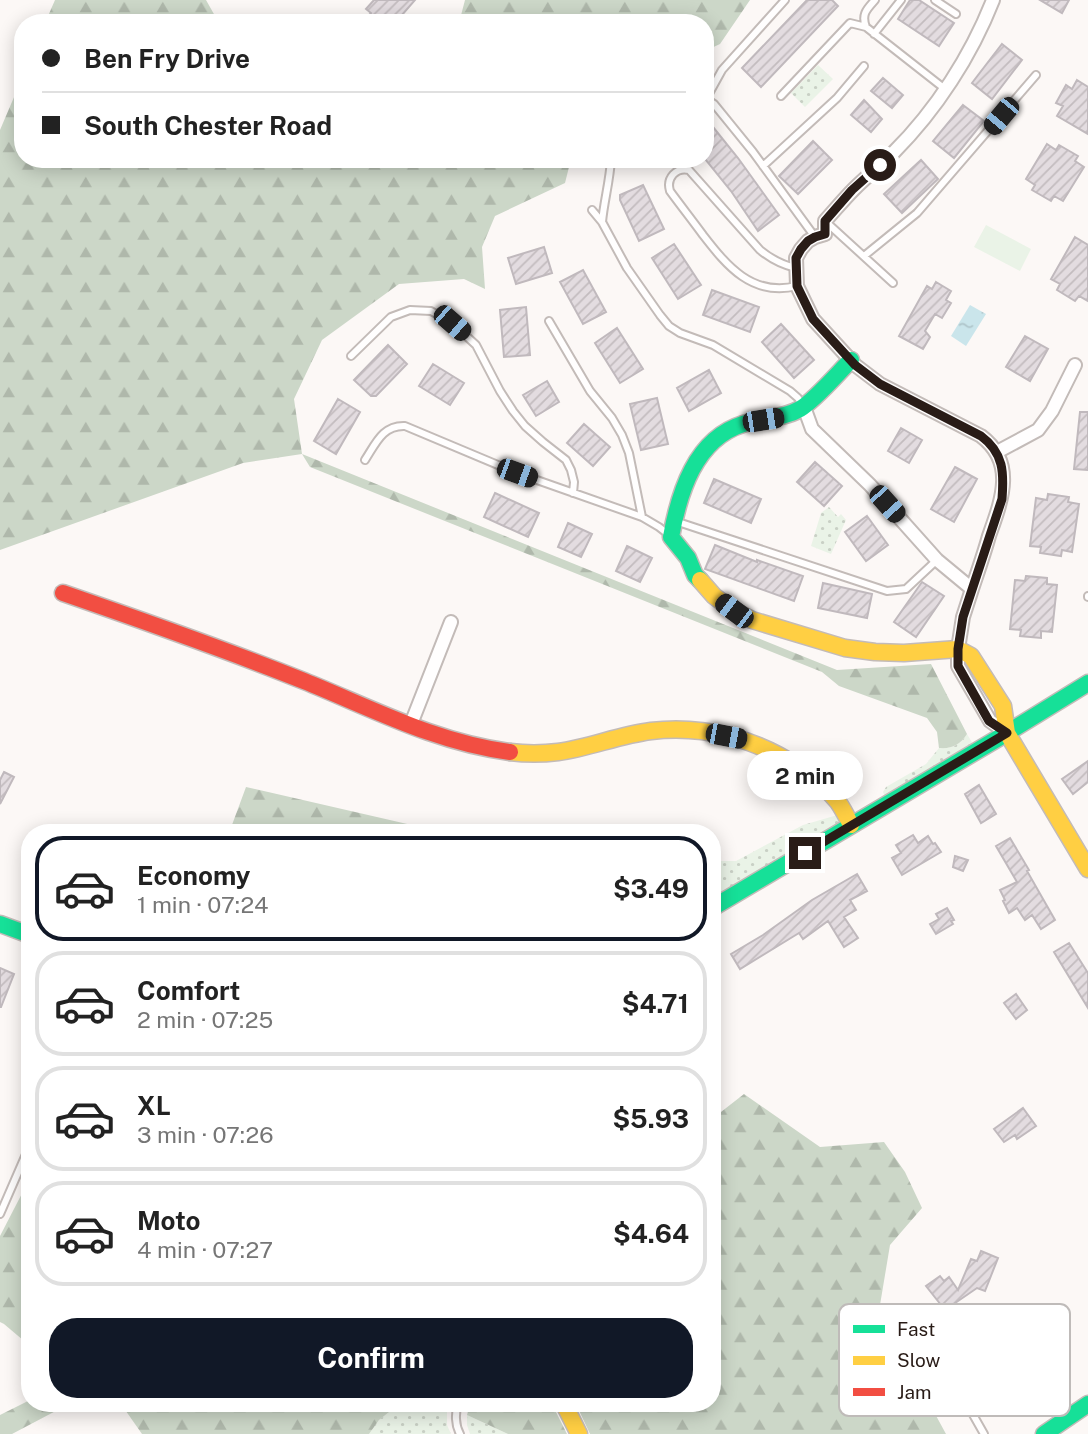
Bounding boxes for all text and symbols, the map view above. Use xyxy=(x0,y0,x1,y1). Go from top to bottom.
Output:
text: Ben Fry Drive xyxy=(84,43,250,74)
car xyxy=(980,93,1023,139)
text: South Chester Road xyxy=(84,110,332,141)
route start xyxy=(864,149,896,181)
car xyxy=(430,301,475,345)
car xyxy=(741,406,786,434)
car xyxy=(494,456,541,490)
car xyxy=(866,481,909,527)
car xyxy=(711,590,758,632)
car xyxy=(704,722,749,750)
callout: 2 min xyxy=(747,752,863,800)
text: 2 min xyxy=(775,762,835,789)
route end xyxy=(789,837,821,869)
icon: car xyxy=(53,857,116,920)
text: Economy xyxy=(137,860,250,891)
text: $3.49 xyxy=(613,873,689,904)
text: 1 min · 07:24 xyxy=(137,891,269,918)
icon: car xyxy=(53,972,116,1035)
text: Comfort xyxy=(137,975,240,1006)
text: $4.71 xyxy=(622,988,689,1019)
text: 2 min · 07:25 xyxy=(137,1006,273,1033)
icon: car xyxy=(53,1087,116,1150)
text: XL xyxy=(137,1090,171,1121)
text: $5.93 xyxy=(612,1103,689,1134)
text: 3 min · 07:26 xyxy=(137,1121,274,1148)
icon: car xyxy=(53,1202,116,1265)
text: Moto xyxy=(137,1205,200,1236)
text: $4.64 xyxy=(613,1218,689,1249)
text: 4 min · 07:27 xyxy=(137,1236,273,1263)
legend xyxy=(839,1304,1070,1416)
button: Confirm xyxy=(49,1318,693,1398)
text: Fast xyxy=(897,1318,935,1340)
text: Slow xyxy=(897,1349,941,1371)
text: Jam xyxy=(897,1381,931,1403)

